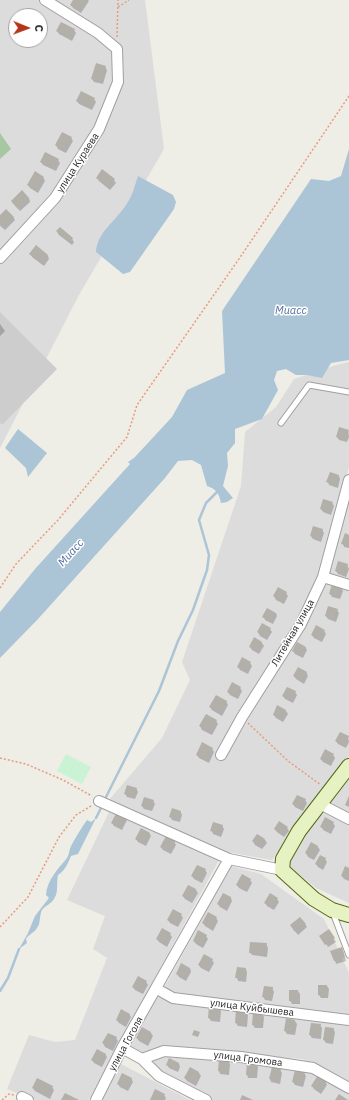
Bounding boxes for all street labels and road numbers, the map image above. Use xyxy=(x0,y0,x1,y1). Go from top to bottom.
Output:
street label: улица Кураева xyxy=(54,131,102,195)
street label: Литейная улица xyxy=(269,597,317,669)
street label: улица Куйбышева xyxy=(209,997,295,1019)
street label: улица Гоголя xyxy=(106,1015,146,1073)
street label: улица Громова xyxy=(213,1049,283,1069)

